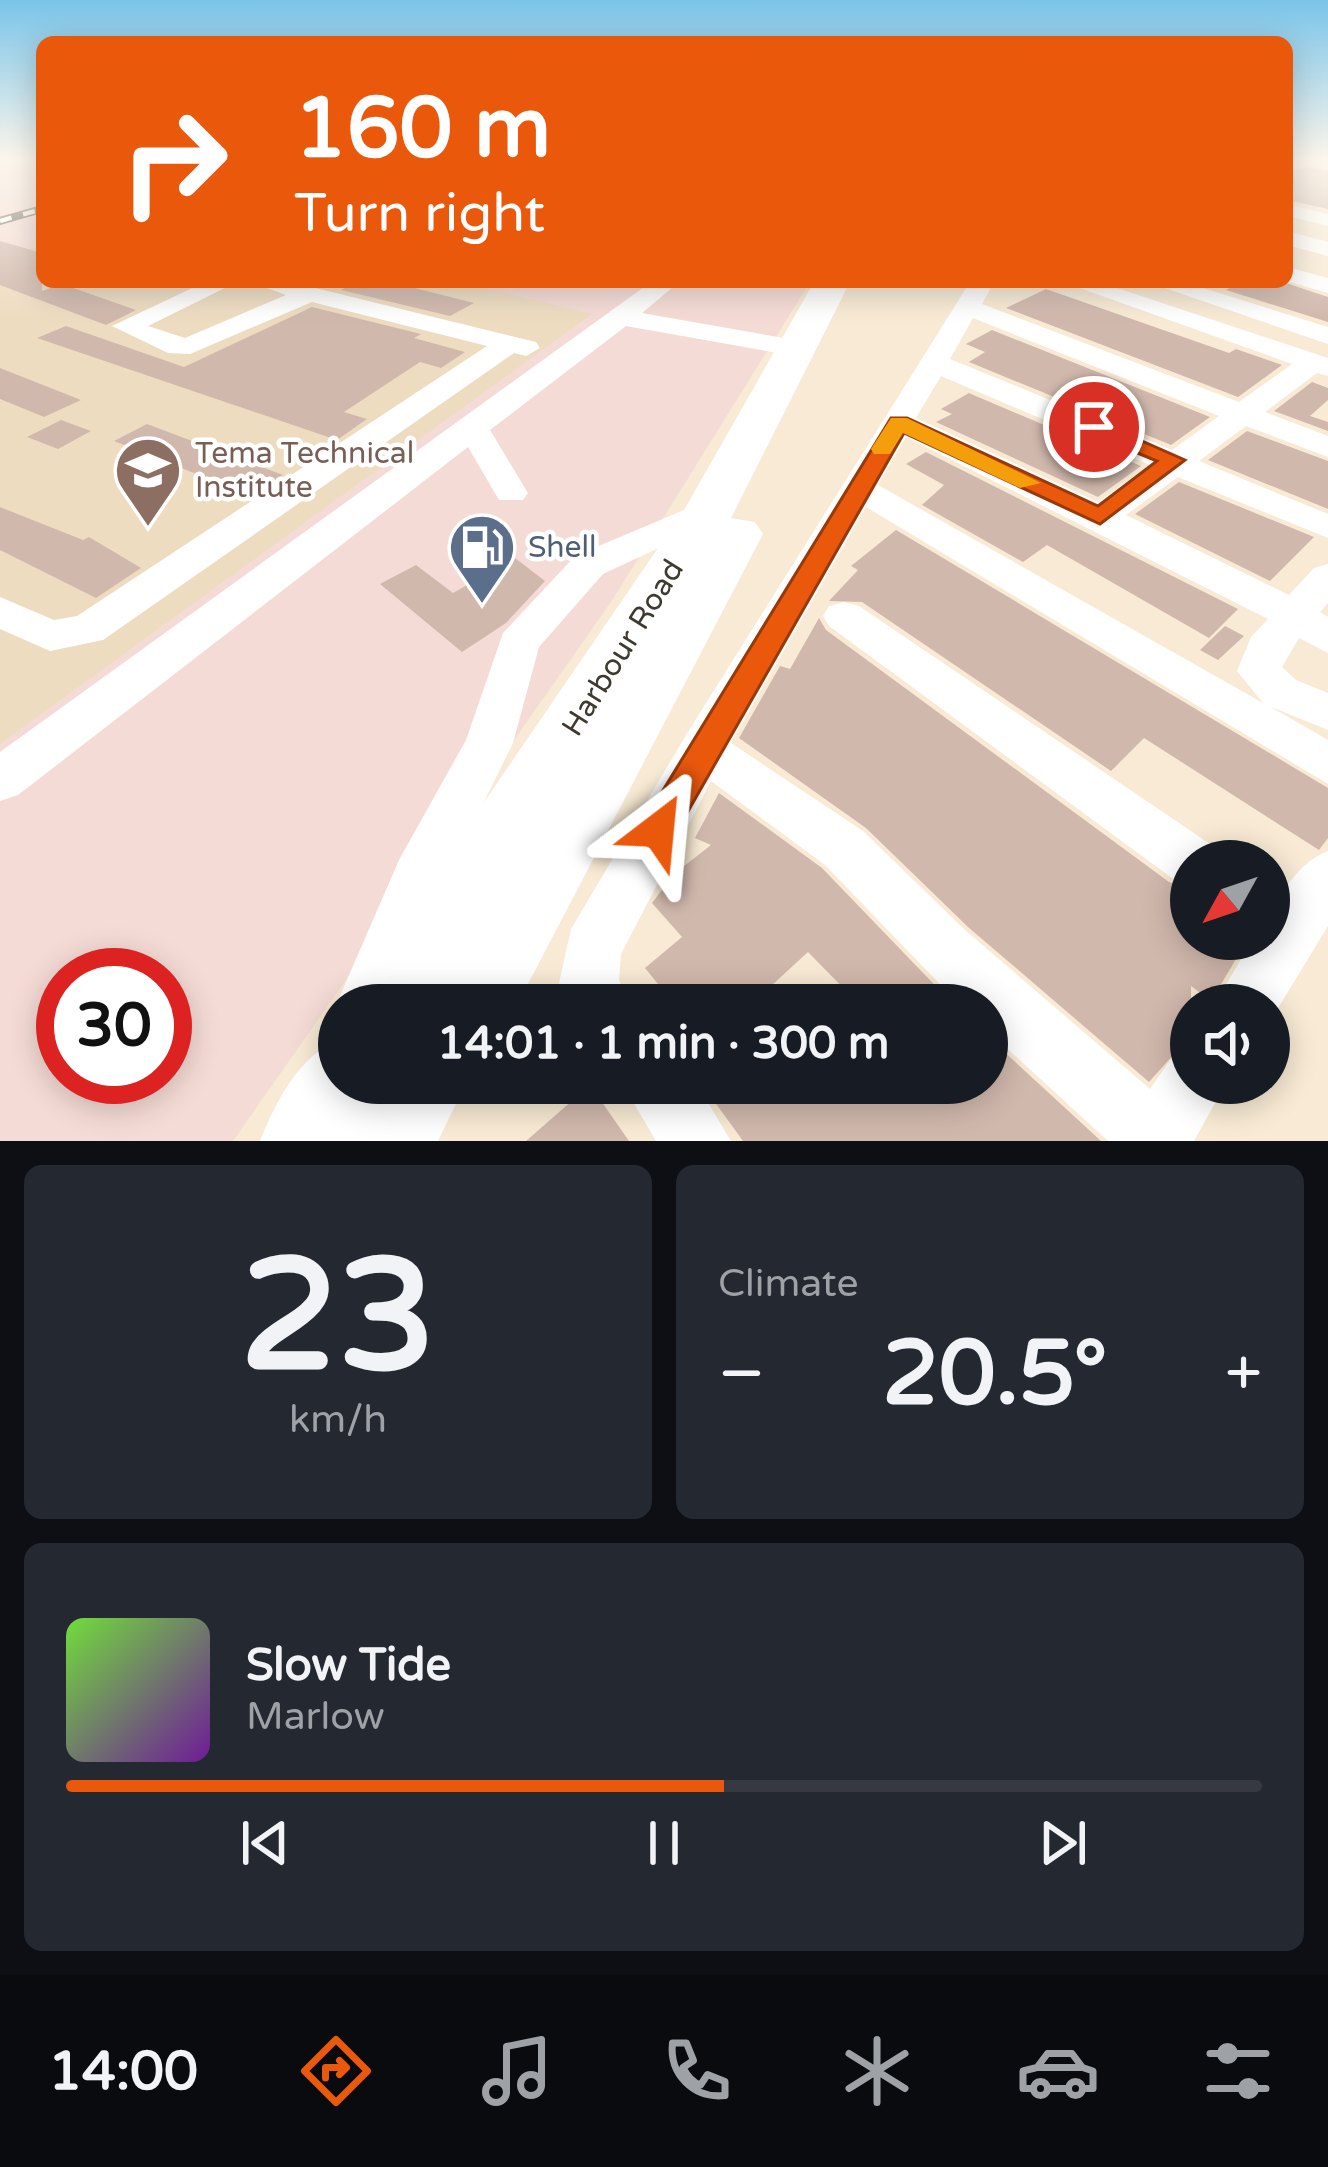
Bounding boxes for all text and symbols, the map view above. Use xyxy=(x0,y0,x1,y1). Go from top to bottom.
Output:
text: 160 m xyxy=(294,79,551,180)
icon: right xyxy=(96,84,252,240)
text: Turn right xyxy=(294,181,545,246)
pin xyxy=(1043,376,1145,478)
icon: arrive xyxy=(1061,394,1127,460)
school or university icon: Tema Technical Institute xyxy=(113,435,183,529)
place label: Tema Technical Institute xyxy=(195,435,414,506)
fuel station icon: Shell xyxy=(447,512,517,606)
place label: Shell xyxy=(528,529,596,566)
street label: Harbour Road xyxy=(554,553,692,743)
position arrow xyxy=(595,767,721,893)
north arrow xyxy=(1170,840,1290,960)
map controls xyxy=(1170,840,1290,1104)
speed limit sign: 30 xyxy=(36,948,192,1104)
button: sound xyxy=(1170,984,1290,1104)
text: 14:01 · 1 min · 300 m xyxy=(437,1017,889,1071)
text: 23 xyxy=(240,1224,436,1412)
text: Climate xyxy=(718,1260,858,1307)
text: 20.5° xyxy=(882,1320,1108,1429)
text: − xyxy=(718,1334,765,1414)
text: + xyxy=(1225,1334,1262,1414)
text: km/h xyxy=(289,1396,387,1443)
text: Slow Tide xyxy=(246,1639,451,1693)
text: Marlow xyxy=(246,1693,385,1740)
icon: previous xyxy=(232,1810,298,1876)
icon: pause xyxy=(631,1810,697,1876)
icon: next xyxy=(1030,1810,1096,1876)
icon: directions xyxy=(294,2029,378,2113)
icon: music xyxy=(475,2029,559,2113)
icon: phone xyxy=(655,2029,739,2113)
icon: climate xyxy=(835,2029,919,2113)
icon: car xyxy=(1016,2029,1100,2113)
icon: filters xyxy=(1196,2029,1280,2113)
text: 14:00 xyxy=(48,2039,198,2104)

